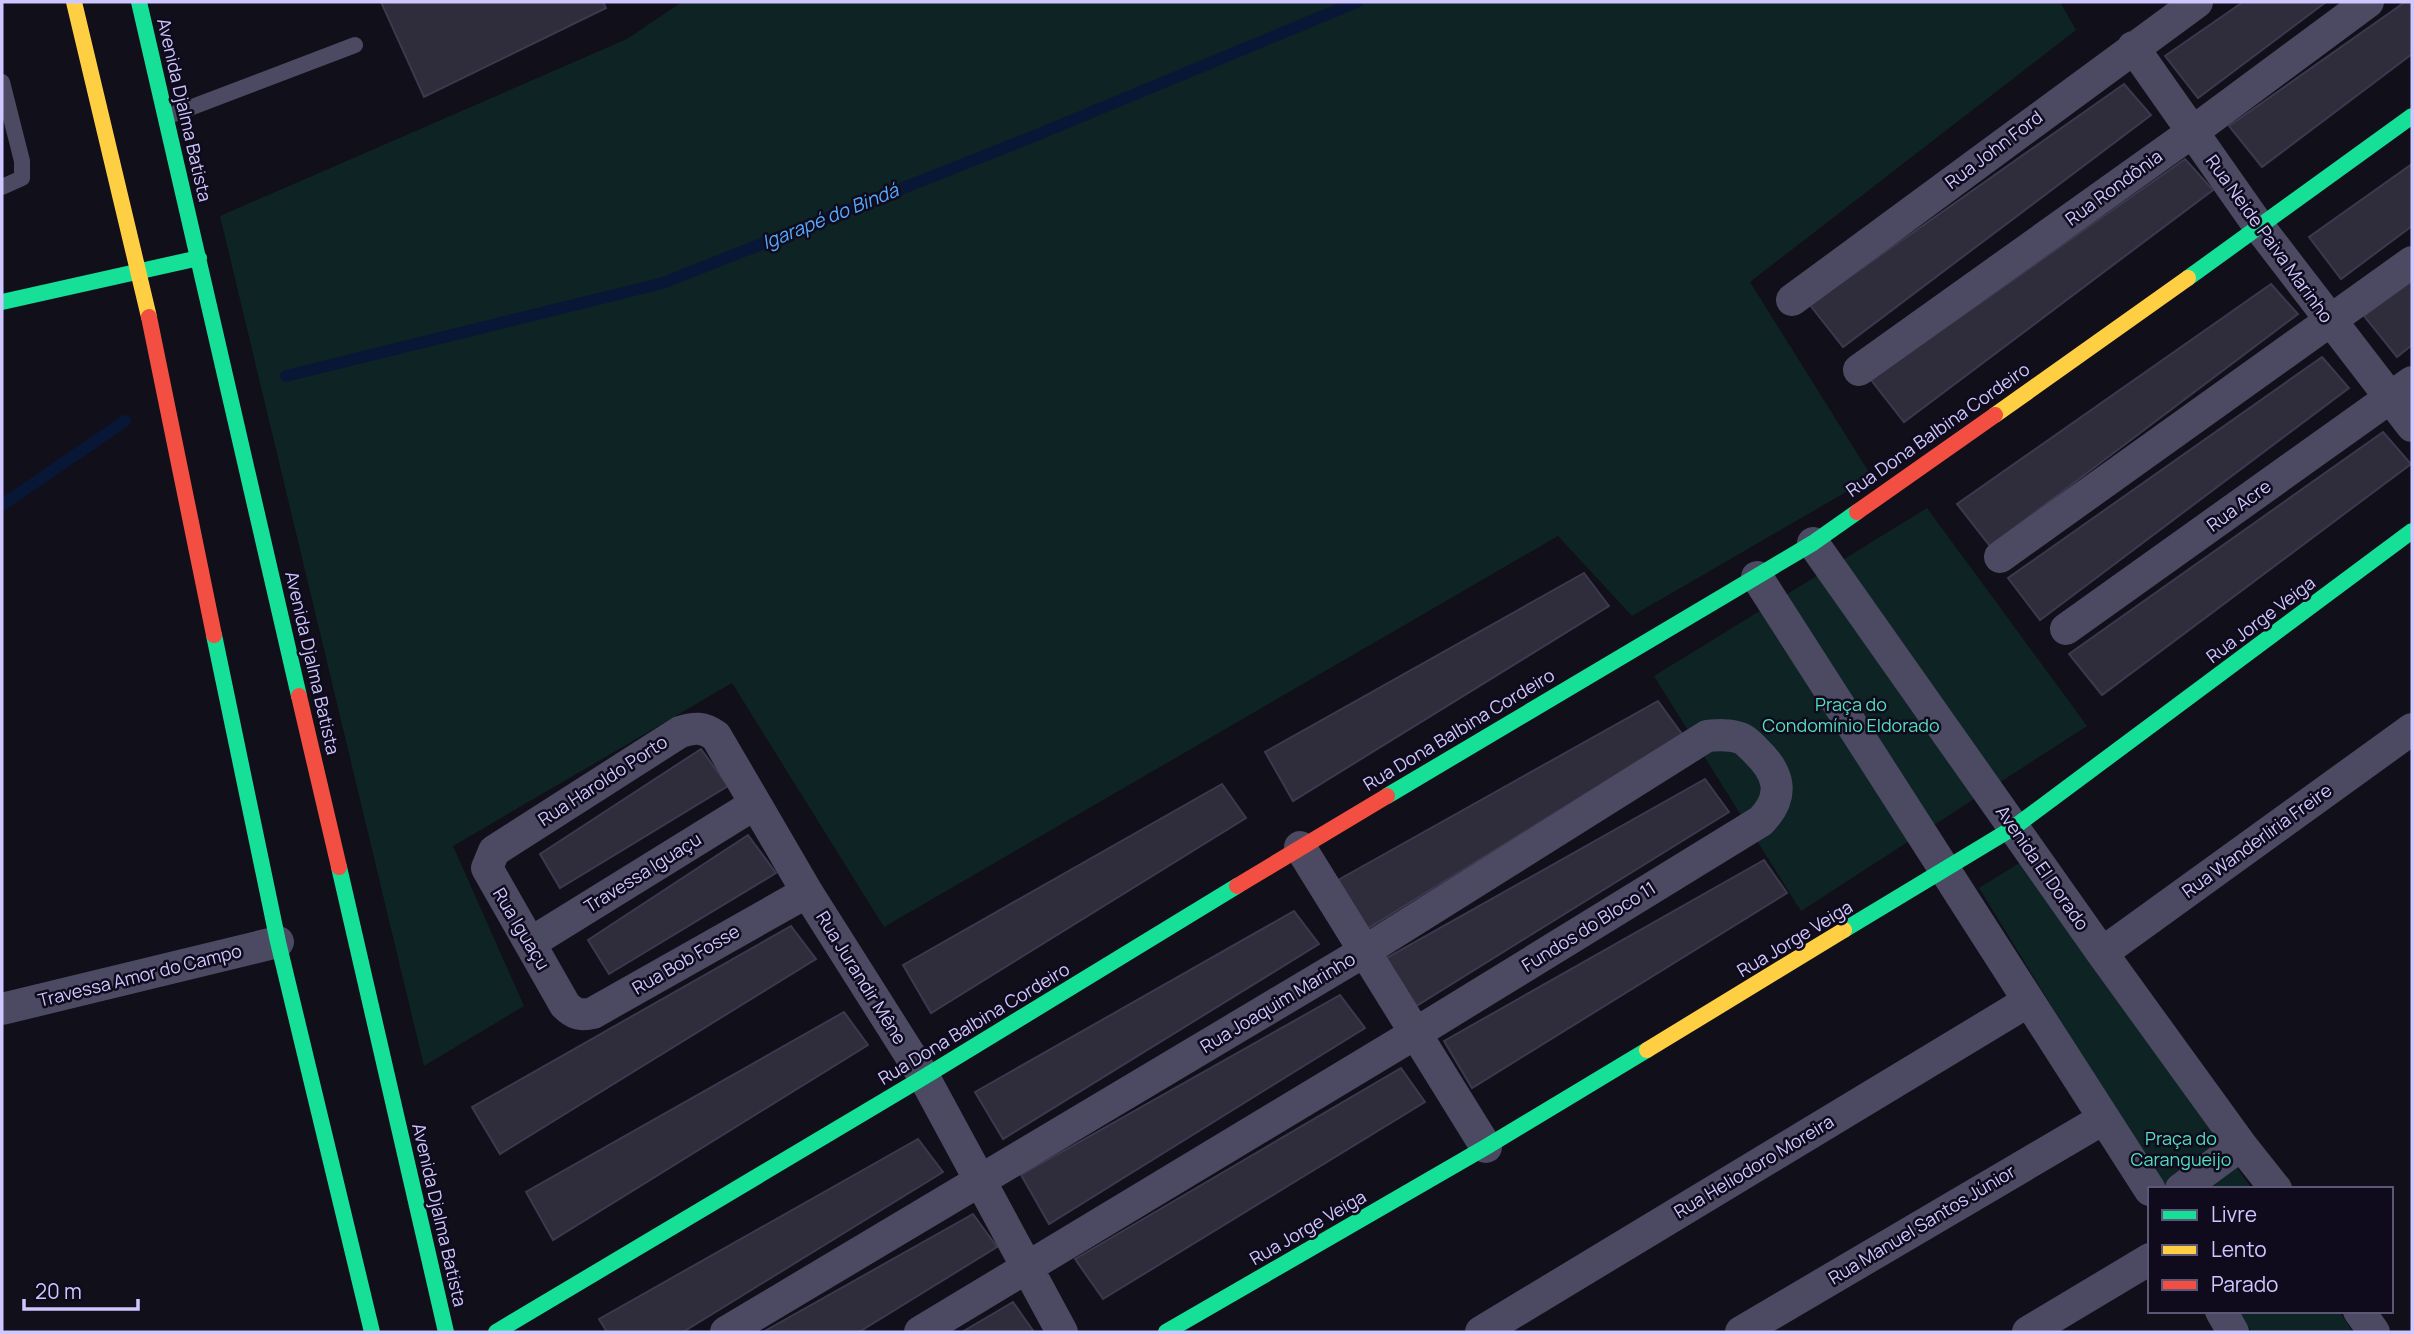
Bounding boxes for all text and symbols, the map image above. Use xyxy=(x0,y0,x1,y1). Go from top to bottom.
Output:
street label: Avenida Djalma Batista xyxy=(152,16,218,204)
street label: Rua John Ford xyxy=(1940,105,2047,194)
street label: Rua Rondônia xyxy=(2060,144,2167,231)
street label: Rua Neide Paiva Marinho xyxy=(2201,150,2339,327)
water label: Igarapé do Bindá xyxy=(758,176,903,255)
street label: Rua Dona Balbina Cordeiro xyxy=(1841,356,2034,502)
street label: Rua Acre xyxy=(2201,474,2275,537)
street label: Avenida Djalma Batista xyxy=(280,569,346,757)
street label: Rua Jorge Veiga xyxy=(2201,570,2320,668)
street label: Rua Dona Balbina Cordeiro xyxy=(1358,662,1559,796)
park label: Praça do Condomínio Eldorado xyxy=(1762,692,1940,737)
street label: Rua Haroldo Porto xyxy=(533,729,672,831)
street label: Rua Wanderliria Freire xyxy=(2177,778,2336,903)
street label: Avenida El Dorado xyxy=(1991,800,2095,935)
street label: Travessa Iguaçu xyxy=(579,827,705,918)
street label: Fundos do Bloco 11 xyxy=(1517,875,1660,977)
street label: Rua Iguaçu xyxy=(488,883,556,974)
street label: Rua Jorge Veiga xyxy=(1732,894,1857,982)
street label: Rua Jurandir Mêne xyxy=(811,906,913,1049)
street label: Rua Bob Fosse xyxy=(627,919,744,1000)
street label: Travessa Amor do Campo xyxy=(35,938,244,1012)
street label: Rua Joaquim Marinho xyxy=(1195,946,1359,1058)
street label: Rua Dona Balbina Cordeiro xyxy=(873,956,1074,1090)
street label: Rua Heliodoro Moreira xyxy=(1669,1109,1838,1223)
street label: Avenida Djalma Batista xyxy=(407,1121,473,1309)
park label: Praça do Carangueijo xyxy=(2131,1126,2231,1171)
street label: Rua Manuel Santos Júnior xyxy=(1824,1159,2020,1289)
street label: Rua Jorge Veiga xyxy=(1245,1184,1370,1270)
legend xyxy=(2148,1187,2393,1313)
text: Livre xyxy=(2211,1200,2257,1228)
text: Lento xyxy=(2211,1235,2267,1263)
scale bar xyxy=(24,1268,138,1312)
text: Parado xyxy=(2211,1270,2279,1298)
text: 20 m xyxy=(35,1277,82,1305)

